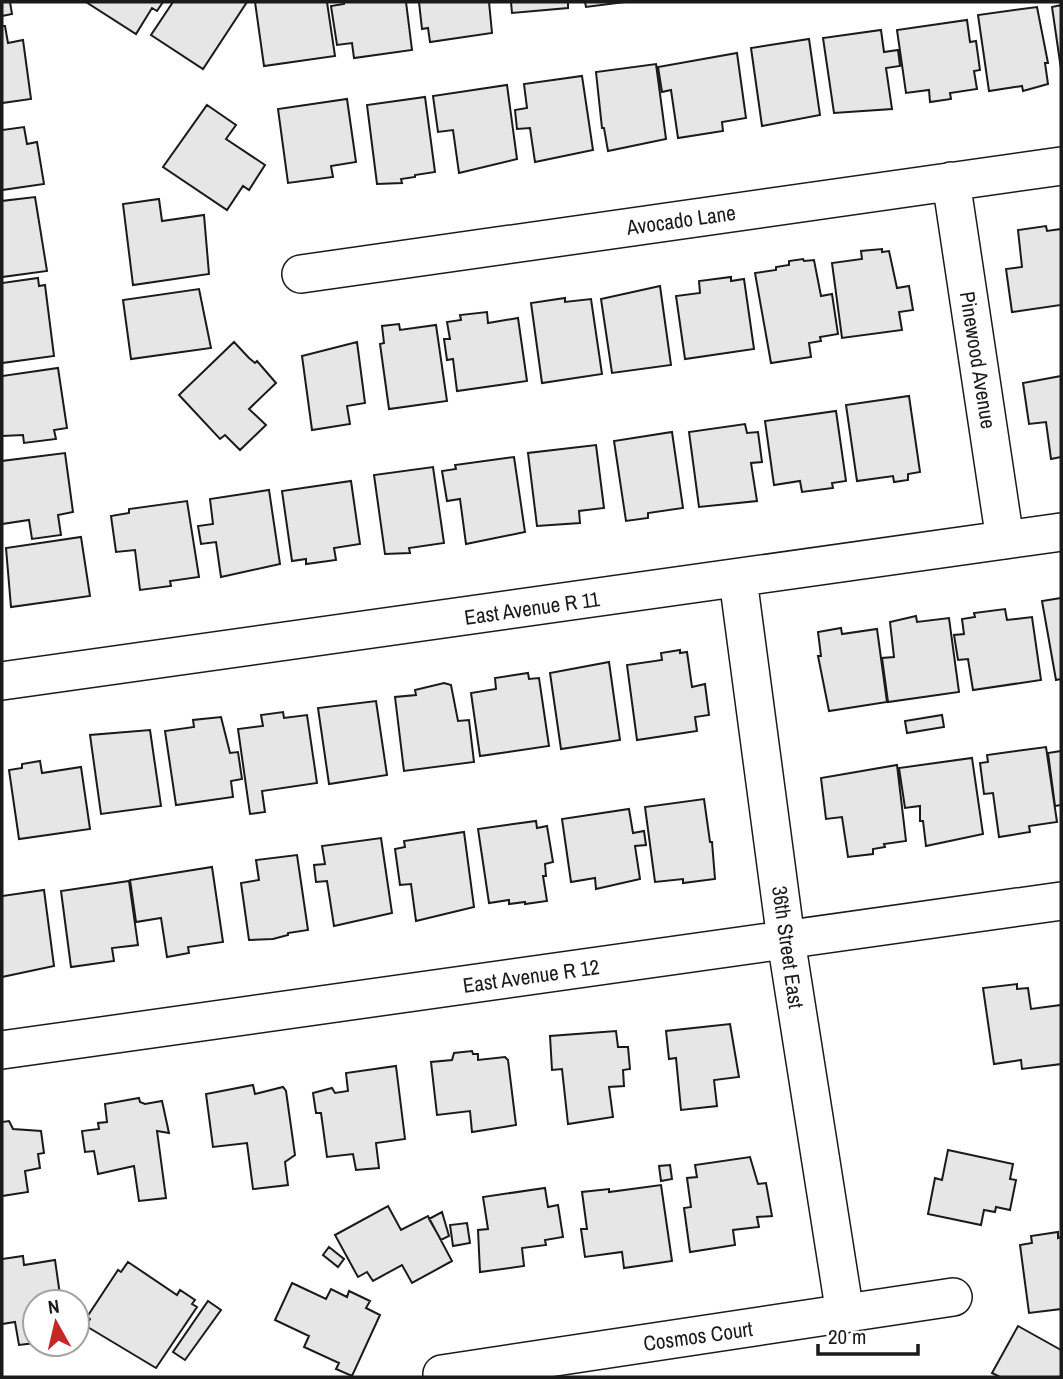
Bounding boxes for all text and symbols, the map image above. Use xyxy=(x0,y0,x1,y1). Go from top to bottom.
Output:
street label: Avocado Lane xyxy=(624,198,737,242)
street label: Pinewood Avenue xyxy=(953,289,1003,431)
street label: East Avenue R 11 xyxy=(462,584,602,632)
street label: 36th Street East xyxy=(765,884,811,1010)
street label: East Avenue R 12 xyxy=(461,952,601,1000)
north arrow xyxy=(21,1288,91,1358)
text: N xyxy=(46,1293,61,1320)
scale bar xyxy=(818,1312,918,1356)
street label: Cosmos Court xyxy=(641,1314,755,1358)
text: 20 m xyxy=(828,1322,866,1351)

